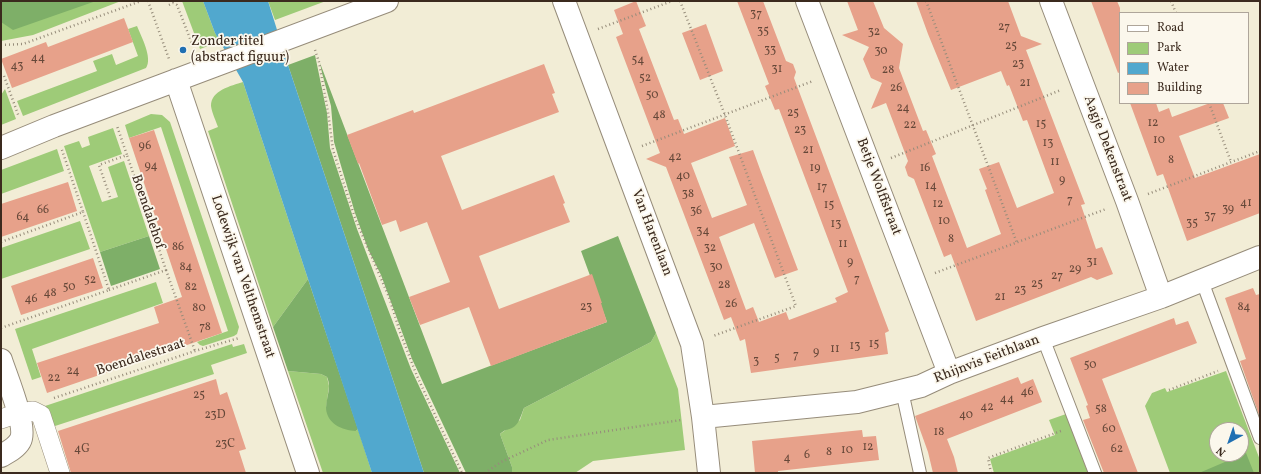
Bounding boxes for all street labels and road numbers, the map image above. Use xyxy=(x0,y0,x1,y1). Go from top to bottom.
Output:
street label: Aagje Dekenstraat xyxy=(1079,94,1135,204)
street label: Betje Wolffstraat xyxy=(852,136,904,238)
street label: Boendalehof xyxy=(126,173,168,251)
street label: Van Harenlaan xyxy=(627,187,675,279)
street label: Lodewijk van Velthemstraat xyxy=(206,193,278,361)
street label: Rhijnvis Feithlaan xyxy=(932,332,1042,388)
street label: Boendalestraat xyxy=(95,336,187,380)

